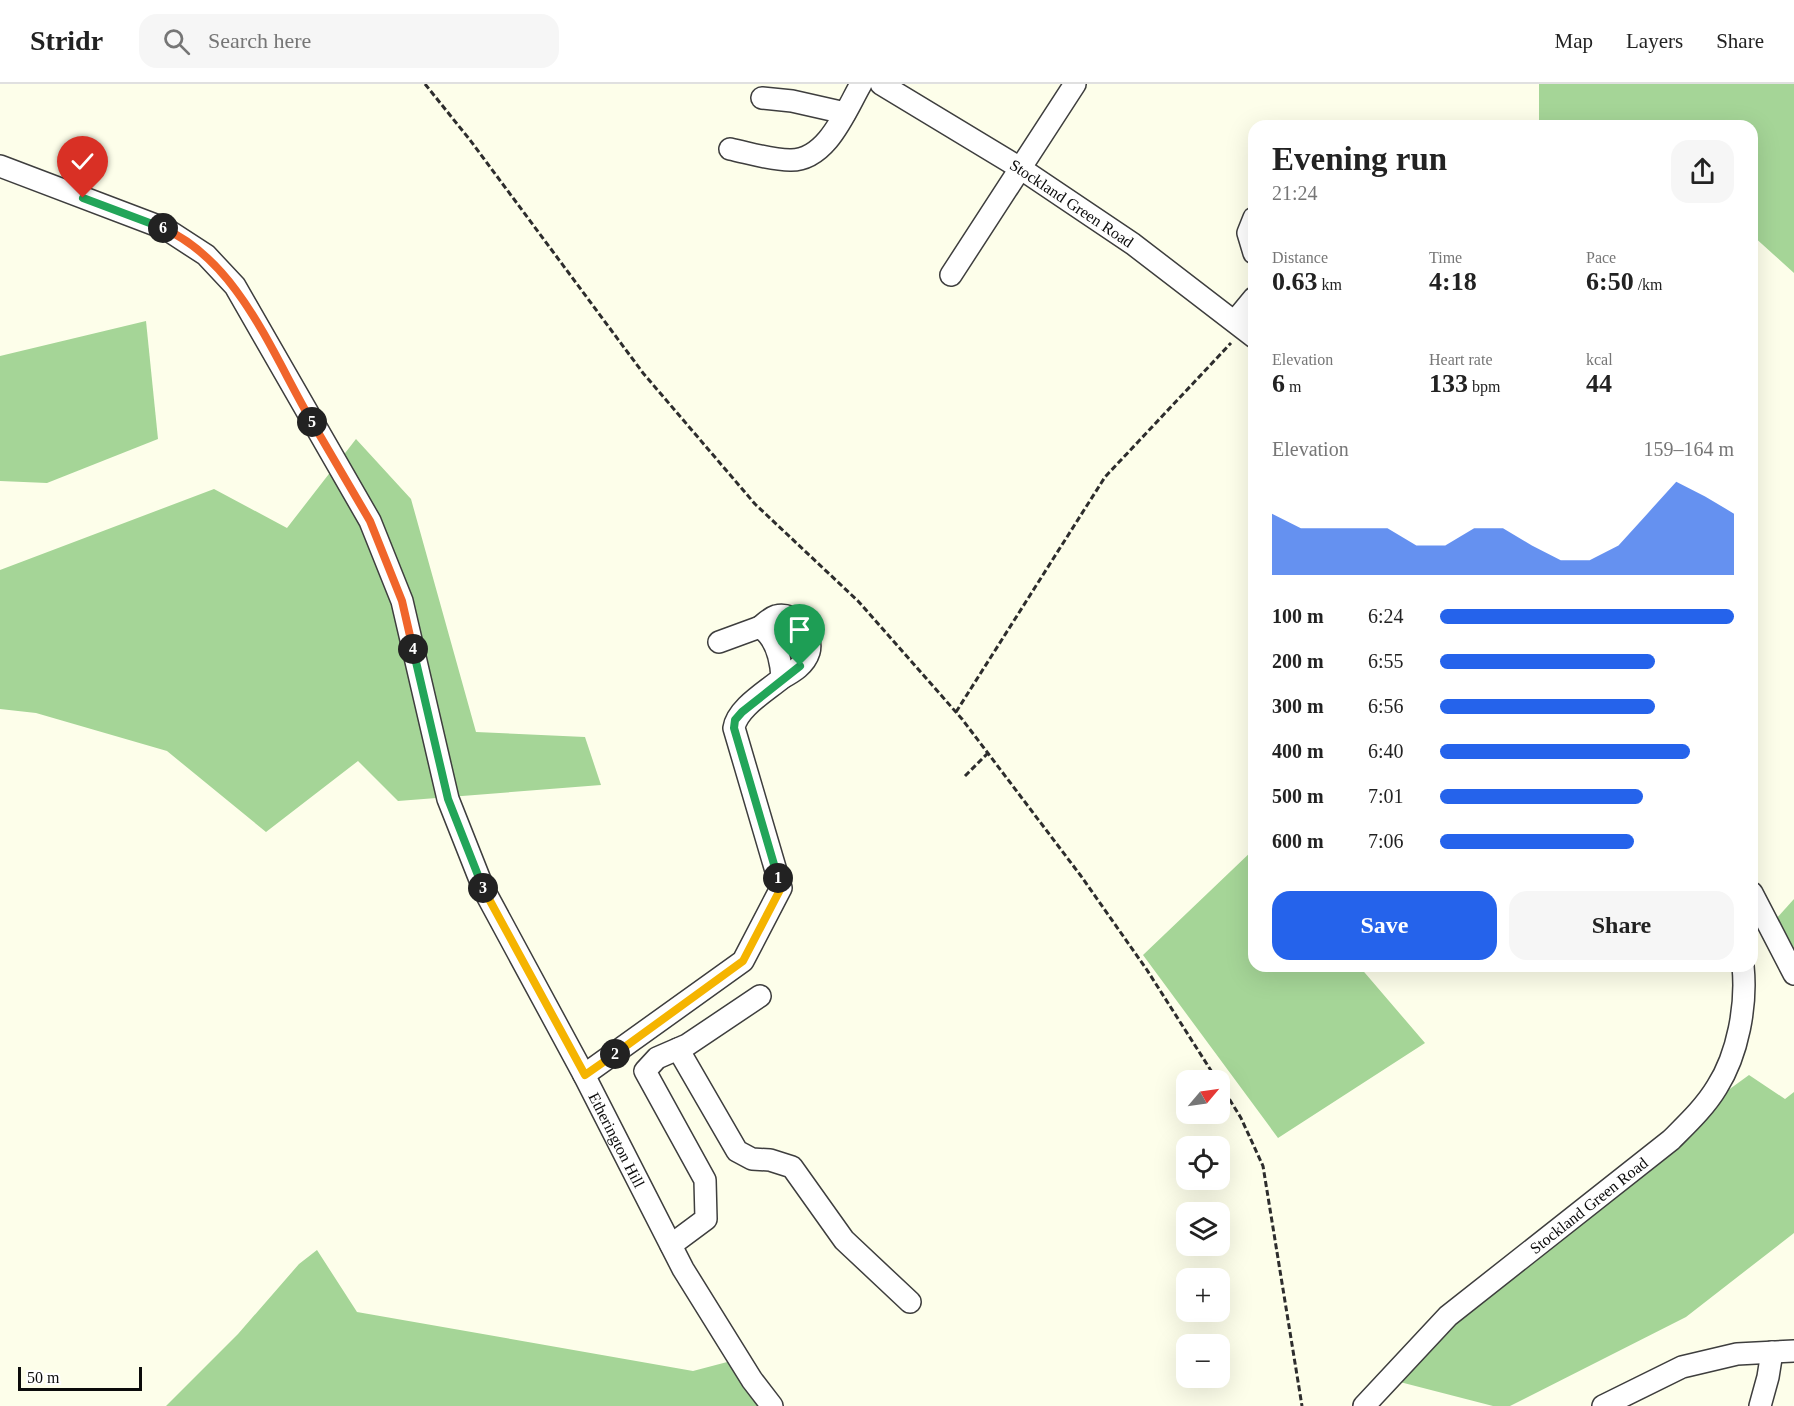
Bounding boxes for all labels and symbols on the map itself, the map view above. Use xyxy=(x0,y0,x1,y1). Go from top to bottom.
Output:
pin xyxy=(57,136,108,198)
street label: Stockland Green Road xyxy=(1007,156,1137,251)
pin: 6 xyxy=(148,213,178,243)
pin: 5 xyxy=(297,407,327,437)
pin xyxy=(774,604,825,666)
pin: 4 xyxy=(398,634,428,664)
pin: 1 xyxy=(763,863,793,893)
pin: 3 xyxy=(468,873,498,903)
pin: 2 xyxy=(600,1039,630,1069)
north arrow xyxy=(1176,1070,1230,1124)
street label: Etherington Hill xyxy=(585,1090,648,1191)
street label: Stockland Green Road xyxy=(1527,1154,1651,1257)
scale bar xyxy=(18,1364,142,1392)

